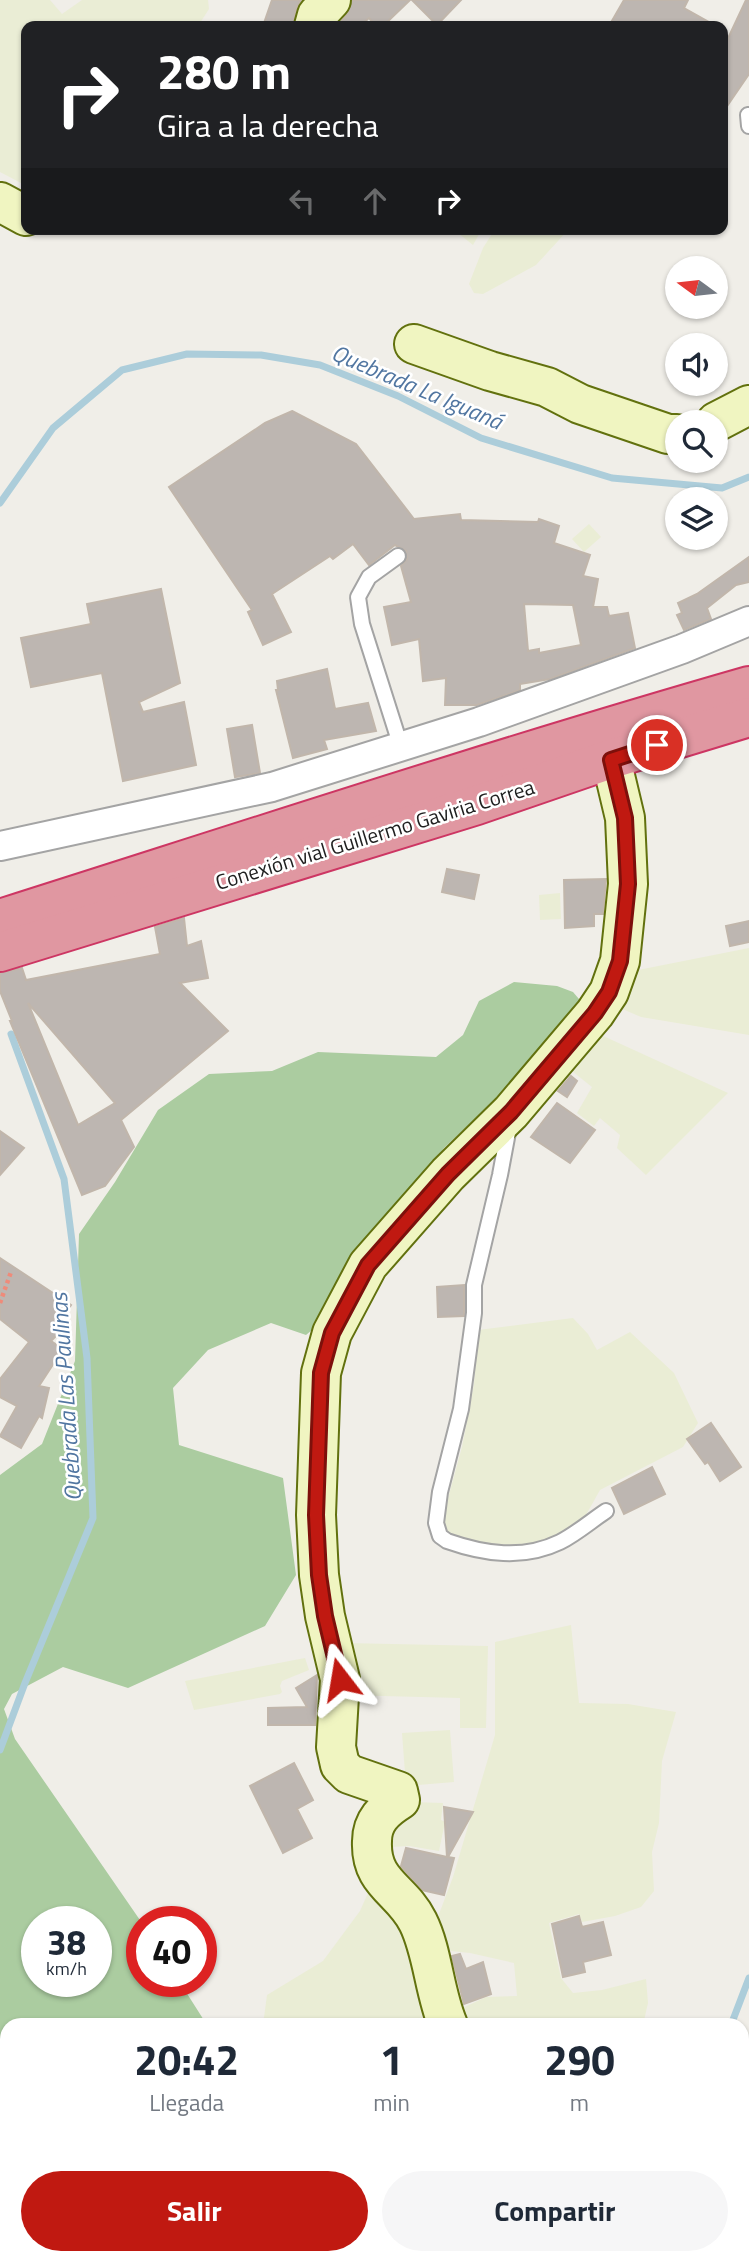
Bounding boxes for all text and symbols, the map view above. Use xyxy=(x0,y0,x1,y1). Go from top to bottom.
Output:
text: 280 m xyxy=(157,33,291,108)
icon: right xyxy=(42,49,133,140)
text: Gira a la derecha xyxy=(157,101,379,149)
icon: left xyxy=(283,182,321,220)
icon: ahead xyxy=(356,182,394,220)
icon: right xyxy=(429,182,467,220)
north arrow xyxy=(665,256,728,318)
map controls xyxy=(665,256,728,550)
button: sound xyxy=(665,333,728,396)
water label: Quebrada La Iguaná xyxy=(326,335,510,439)
button: search xyxy=(665,410,728,473)
button: layers xyxy=(665,487,728,550)
pin xyxy=(627,715,687,775)
icon: arrive xyxy=(638,726,676,764)
street label: Conexión vial Guillermo Gaviria Correa xyxy=(211,770,539,898)
water label: Quebrada Las Paulinas xyxy=(41,1290,90,1502)
position arrow xyxy=(303,1642,377,1716)
speed limit sign: 40 xyxy=(126,1906,217,1997)
text: 38 xyxy=(47,1915,86,1969)
text: km/h xyxy=(46,1955,87,1982)
text: 20:42 xyxy=(134,2027,239,2091)
text: 1 xyxy=(380,2027,403,2091)
text: 290 xyxy=(544,2027,615,2091)
text: Llegada xyxy=(149,2085,224,2120)
text: min xyxy=(373,2085,410,2120)
text: m xyxy=(570,2085,589,2120)
button: Salir xyxy=(21,2171,368,2251)
button: Compartir xyxy=(382,2171,728,2251)

